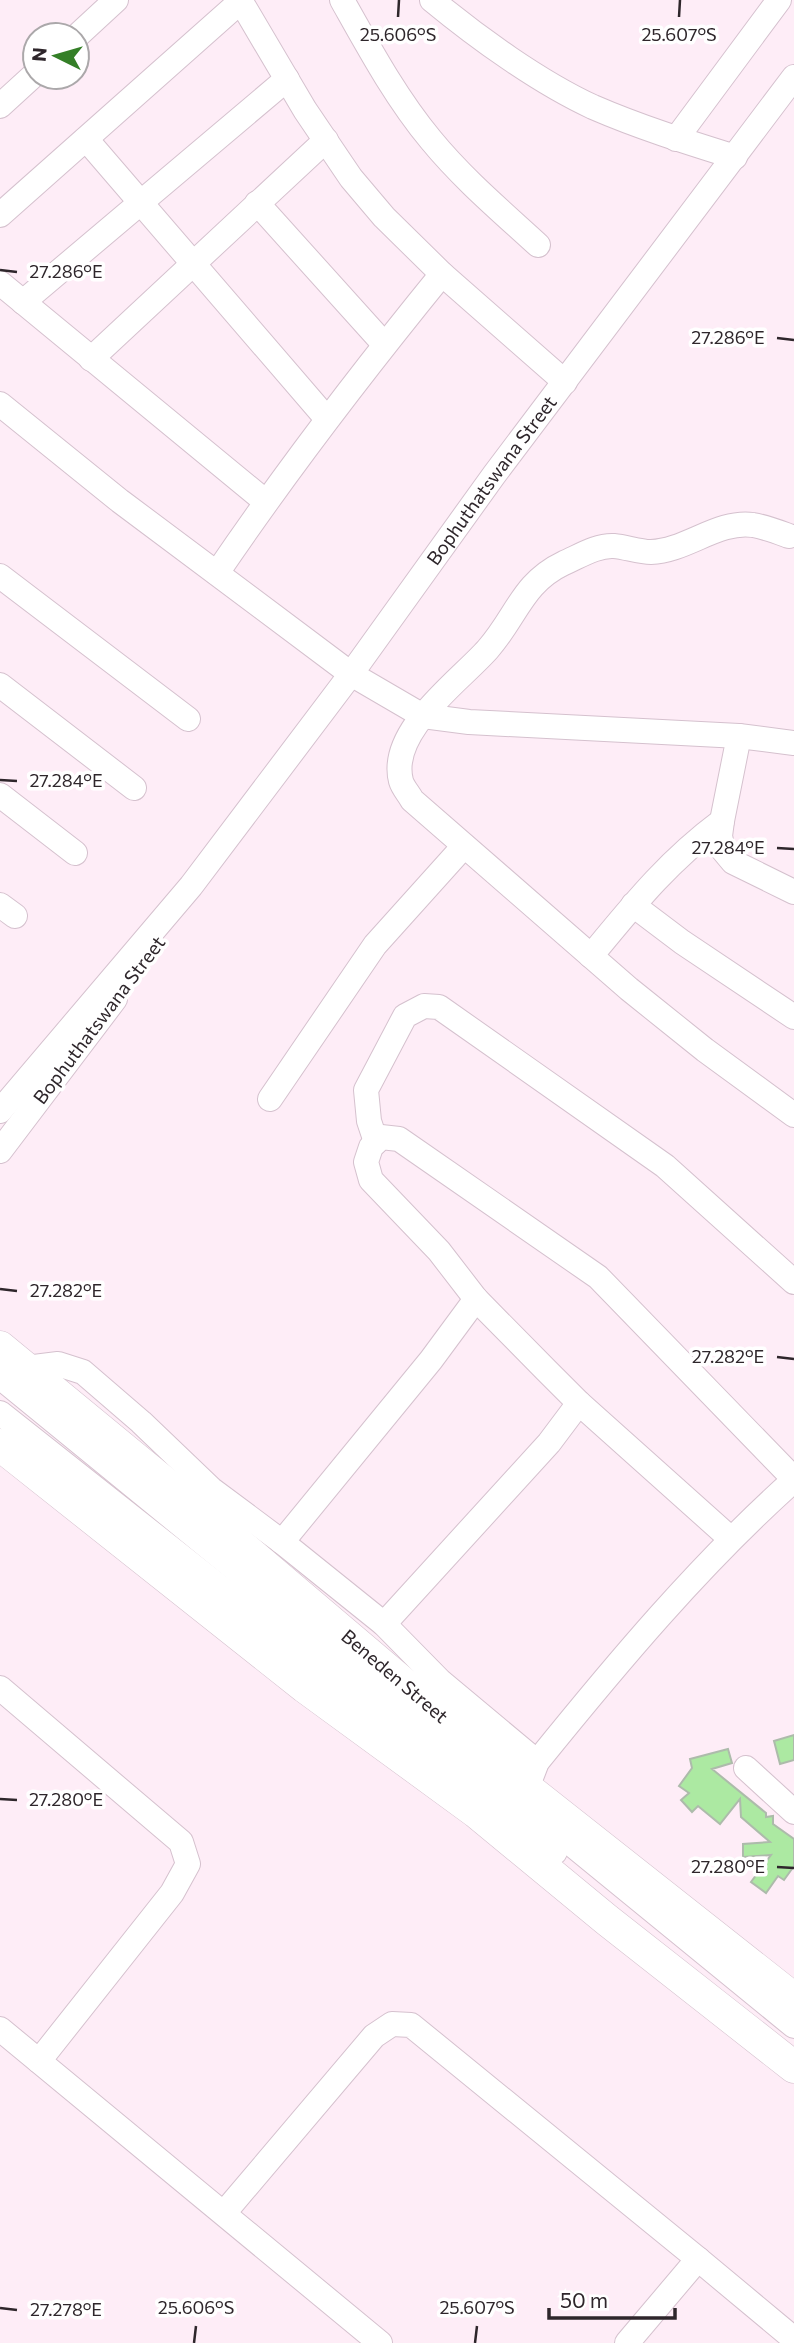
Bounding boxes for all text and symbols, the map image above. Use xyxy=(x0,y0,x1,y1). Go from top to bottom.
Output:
north arrow xyxy=(21,21,91,91)
text: 25.606°S xyxy=(360,23,436,45)
text: 25.607°S xyxy=(641,23,717,45)
text: N xyxy=(26,46,51,63)
text: 27.286°E xyxy=(29,260,103,282)
text: 27.286°E xyxy=(691,326,765,348)
street label: Bophuthatswana Street xyxy=(421,391,561,569)
text: 27.284°E xyxy=(29,769,103,791)
text: 27.284°E xyxy=(691,836,765,858)
street label: Bophuthatswana Street xyxy=(28,931,169,1108)
text: 27.282°E xyxy=(30,1279,102,1301)
text: 27.282°E xyxy=(692,1345,764,1367)
street label: Beneden Street xyxy=(337,1624,453,1727)
text: 27.280°E xyxy=(29,1788,103,1810)
text: 27.280°E xyxy=(691,1855,765,1877)
scale bar xyxy=(549,2276,675,2320)
text: 50 m xyxy=(560,2287,608,2312)
text: 25.606°S xyxy=(158,2296,234,2318)
text: 25.607°S xyxy=(439,2296,515,2318)
text: 27.278°E xyxy=(30,2298,102,2320)

